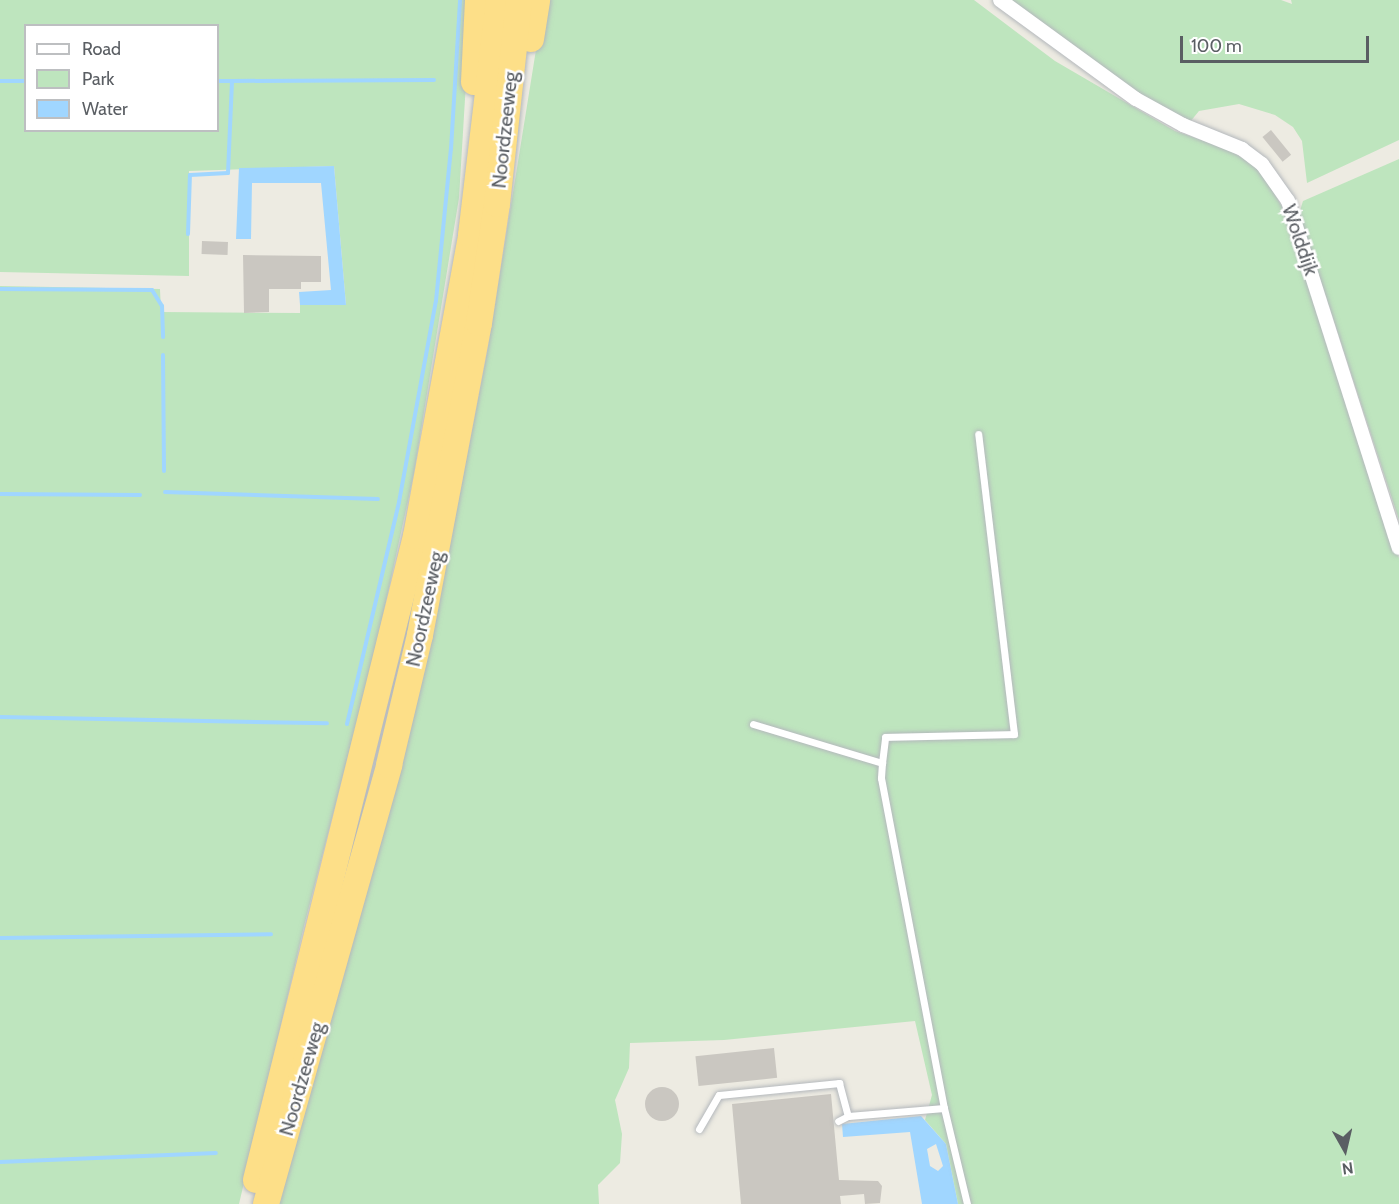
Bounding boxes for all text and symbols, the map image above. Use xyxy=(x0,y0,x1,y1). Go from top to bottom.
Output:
legend xyxy=(24,24,219,132)
scale bar xyxy=(1183,24,1372,62)
text: 100 m xyxy=(1191,35,1242,57)
text: Road xyxy=(82,38,121,60)
text: Park xyxy=(82,68,114,90)
street label: Noordzeeweg xyxy=(487,70,523,190)
text: Water xyxy=(82,98,128,120)
street label: Wolddijk xyxy=(1277,201,1323,279)
street label: Noordzeeweg xyxy=(401,549,449,669)
street label: Noordzeeweg xyxy=(274,1019,330,1139)
north arrow xyxy=(1315,1120,1375,1180)
text: N xyxy=(1341,1158,1354,1179)

